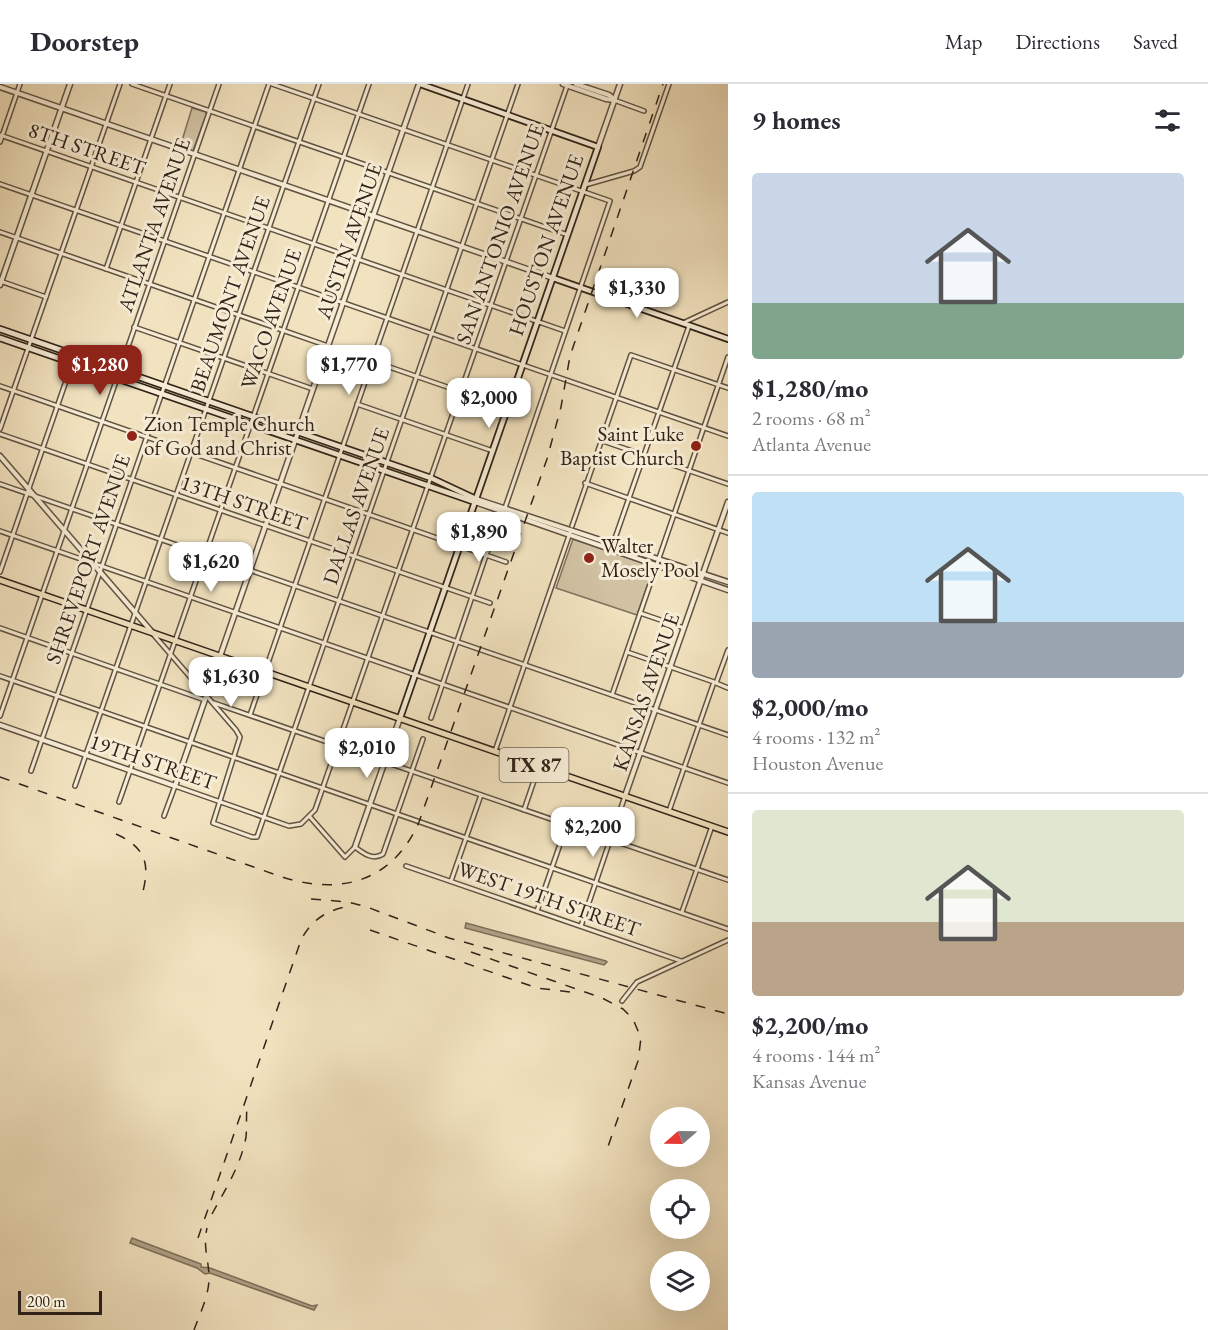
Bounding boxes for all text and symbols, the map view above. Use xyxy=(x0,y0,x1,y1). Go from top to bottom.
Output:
text: Doorstep xyxy=(30,23,139,59)
text: Map xyxy=(945,28,982,55)
text: Directions xyxy=(1015,28,1100,55)
text: Saved xyxy=(1133,28,1178,55)
text: 9 homes xyxy=(752,103,841,137)
icon: filters xyxy=(1151,104,1184,137)
street label: 8TH STREET xyxy=(25,116,150,181)
street label: SAN ANTONIO AVENUE xyxy=(449,120,550,348)
street label: ATLANTA AVENUE xyxy=(111,134,196,316)
street label: HOUSTON AVENUE xyxy=(502,150,589,339)
street label: AUSTIN AVENUE xyxy=(309,159,388,323)
street label: BEAUMONT AVENUE xyxy=(183,192,276,395)
icon: home xyxy=(914,212,1022,320)
street label: WACO AVENUE xyxy=(234,245,307,393)
pin: $1,330 xyxy=(588,268,686,319)
text: $1,330 xyxy=(609,274,665,300)
pin: $1,280 xyxy=(51,345,149,396)
pin: $1,770 xyxy=(300,345,398,396)
text: $1,280 xyxy=(72,351,128,377)
text: $1,770 xyxy=(321,351,377,377)
text: $1,280/mo xyxy=(752,371,868,405)
pin: $2,000 xyxy=(440,378,538,429)
text: $2,000 xyxy=(461,384,517,410)
text: 2 rooms · 68 m² xyxy=(752,405,871,431)
place label: Zion Temple Church of God and Christ xyxy=(144,410,315,461)
place label: Saint Luke Baptist Church xyxy=(560,420,684,471)
street label: DALLAS AVENUE xyxy=(316,424,395,588)
marker: Zion Temple Church of God and Christ xyxy=(125,429,139,443)
text: Atlanta Avenue xyxy=(752,431,871,457)
marker: Saint Luke Baptist Church xyxy=(689,439,703,453)
street label: SHREVEPORT AVENUE xyxy=(39,450,136,667)
street label: 13TH STREET xyxy=(177,468,312,537)
pin: $1,890 xyxy=(430,512,528,563)
text: $1,890 xyxy=(451,518,507,544)
icon: home xyxy=(914,531,1022,639)
place label: Walter Mosely Pool xyxy=(601,532,699,583)
pin: $1,620 xyxy=(162,542,260,593)
text: $1,620 xyxy=(183,548,239,574)
marker: Walter Mosely Pool xyxy=(582,551,596,565)
street label: KANSAS AVENUE xyxy=(606,609,685,774)
pin: $1,630 xyxy=(182,657,280,708)
text: $1,630 xyxy=(203,663,259,689)
text: $2,000/mo xyxy=(752,690,868,724)
text: 4 rooms · 132 m² xyxy=(752,724,880,750)
street label: 19TH STREET xyxy=(86,727,221,796)
pin: $2,010 xyxy=(318,728,416,779)
text: $2,010 xyxy=(339,734,395,760)
road number: TX 87 xyxy=(500,748,568,782)
text: Houston Avenue xyxy=(752,750,883,776)
pin: $2,200 xyxy=(544,807,642,858)
text: $2,200 xyxy=(565,813,621,839)
icon: home xyxy=(914,849,1022,957)
street label: WEST 19TH STREET xyxy=(454,855,645,943)
text: $2,200/mo xyxy=(752,1008,868,1042)
text: 4 rooms · 144 m² xyxy=(752,1042,880,1068)
text: Kansas Avenue xyxy=(752,1068,866,1094)
north arrow xyxy=(650,1107,710,1167)
map controls xyxy=(650,1107,710,1311)
button: locate xyxy=(650,1179,710,1239)
button: layers xyxy=(650,1251,710,1311)
scale bar xyxy=(18,1288,102,1316)
text: 200 m xyxy=(27,1291,66,1312)

